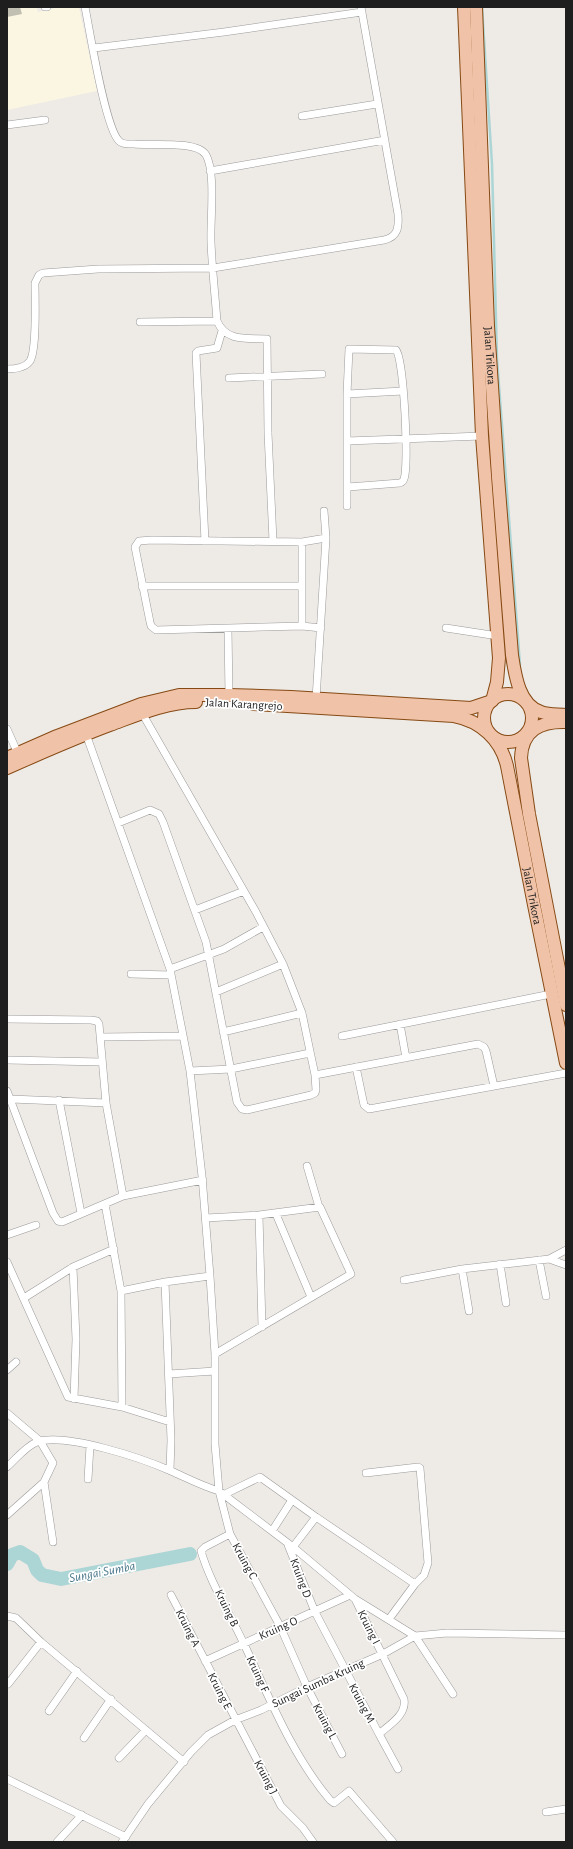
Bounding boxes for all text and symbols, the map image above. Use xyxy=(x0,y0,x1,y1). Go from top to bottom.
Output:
street label: Jalan Trikora xyxy=(482,326,498,385)
street label: Jalan Karangrejo xyxy=(205,696,283,713)
street label: Jalan Trikora xyxy=(521,866,544,926)
street label: Kruing C xyxy=(230,1541,260,1581)
street label: Kruing D xyxy=(288,1557,314,1600)
water label: Sungai Sumba xyxy=(68,1560,137,1585)
street label: Kruing B xyxy=(213,1587,241,1629)
street label: Kruing A xyxy=(174,1607,203,1649)
street label: Kruing I xyxy=(355,1608,383,1646)
street label: Kruing O xyxy=(257,1614,300,1642)
street label: Kruing F xyxy=(244,1654,272,1695)
street label: Sungai Sumba Kruing xyxy=(270,1656,366,1710)
street label: Kruing E xyxy=(206,1671,234,1711)
street label: Kruing M xyxy=(347,1681,377,1725)
street label: Kruing L xyxy=(311,1701,339,1741)
street label: Kruing J xyxy=(252,1758,280,1796)

